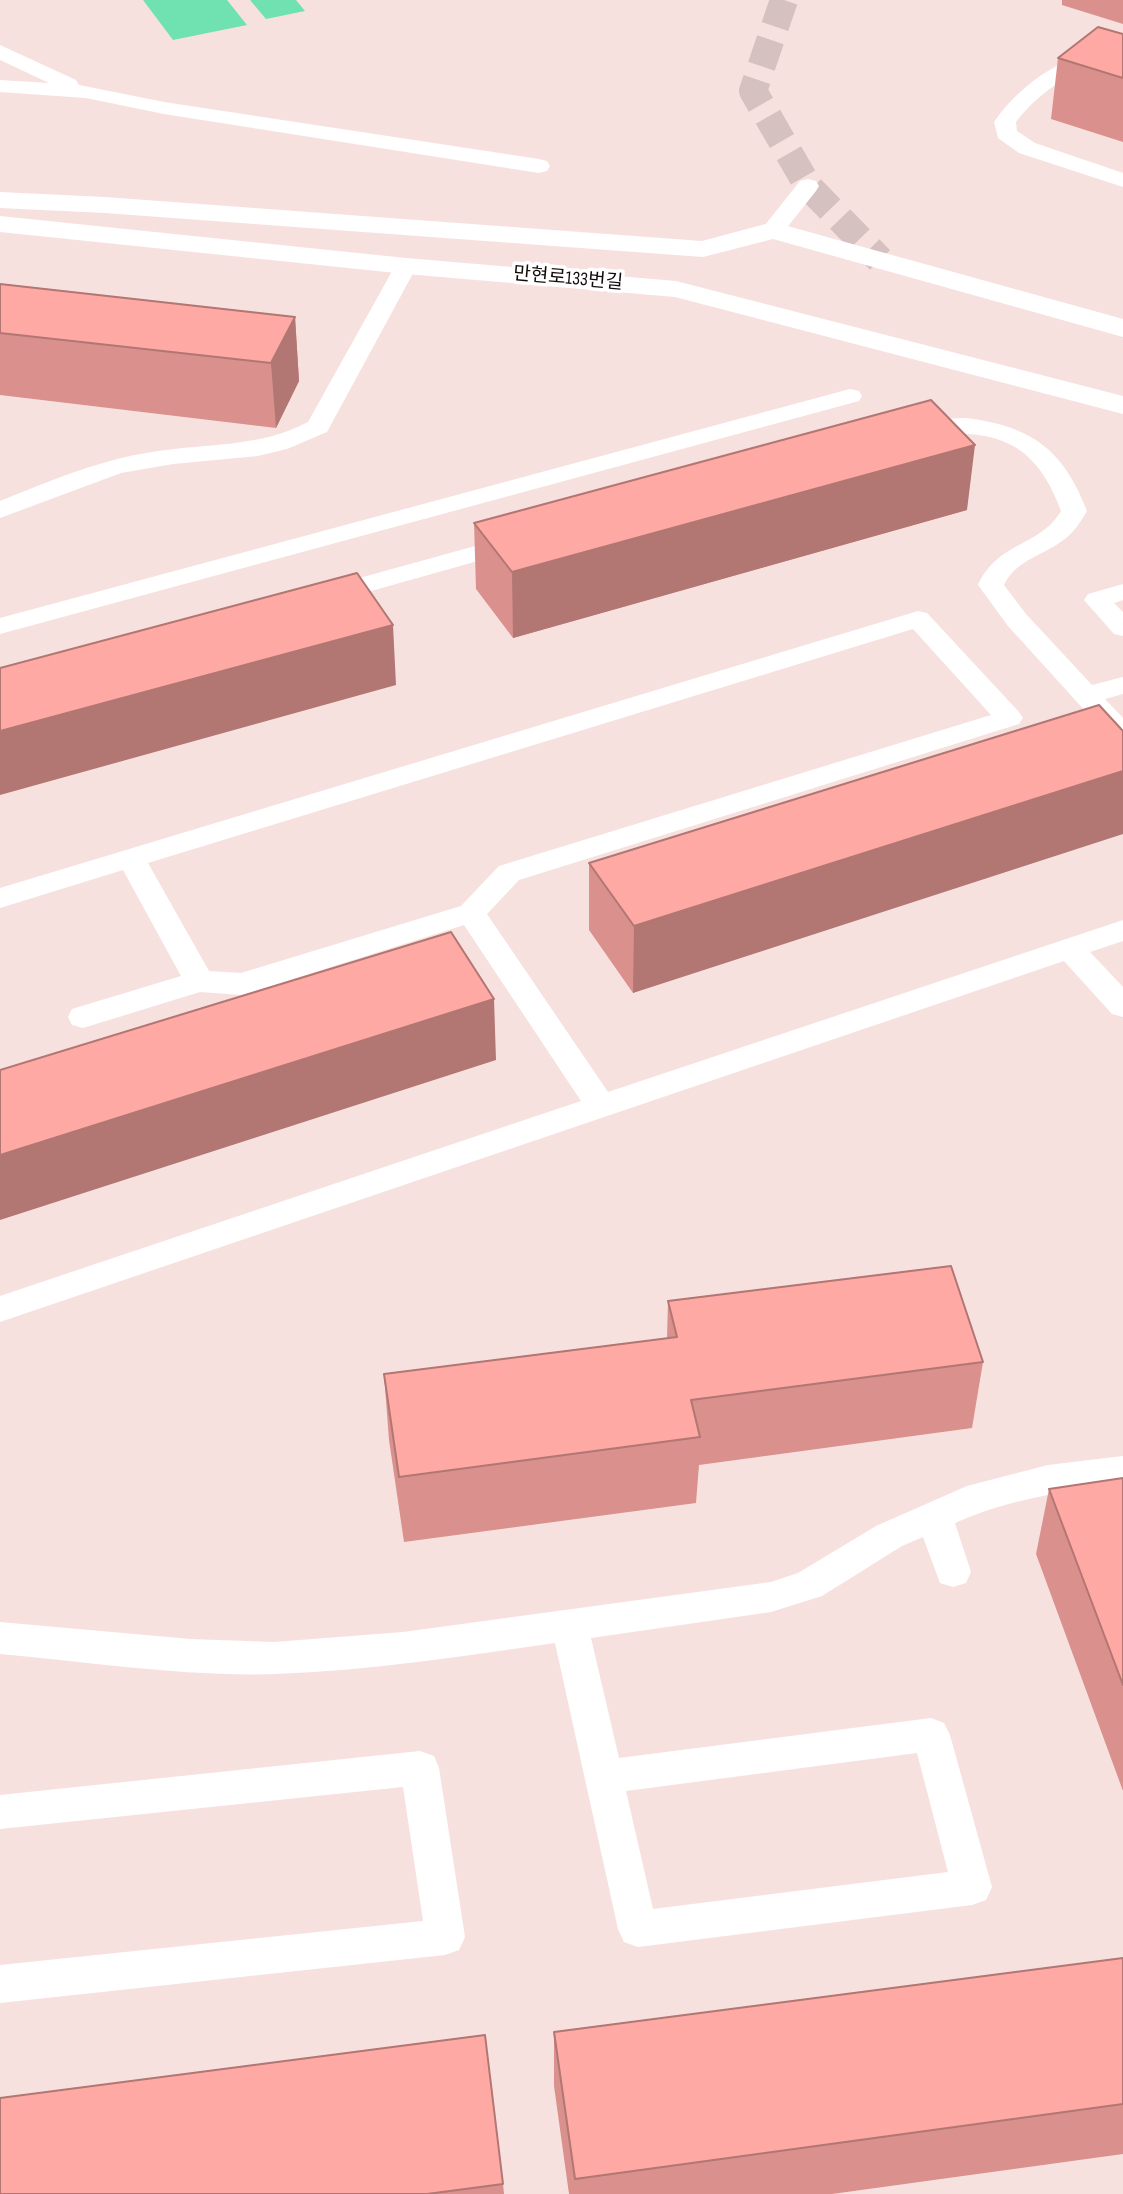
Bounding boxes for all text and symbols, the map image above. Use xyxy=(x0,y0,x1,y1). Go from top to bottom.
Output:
street label: 만현로133번길 xyxy=(512,263,624,295)

